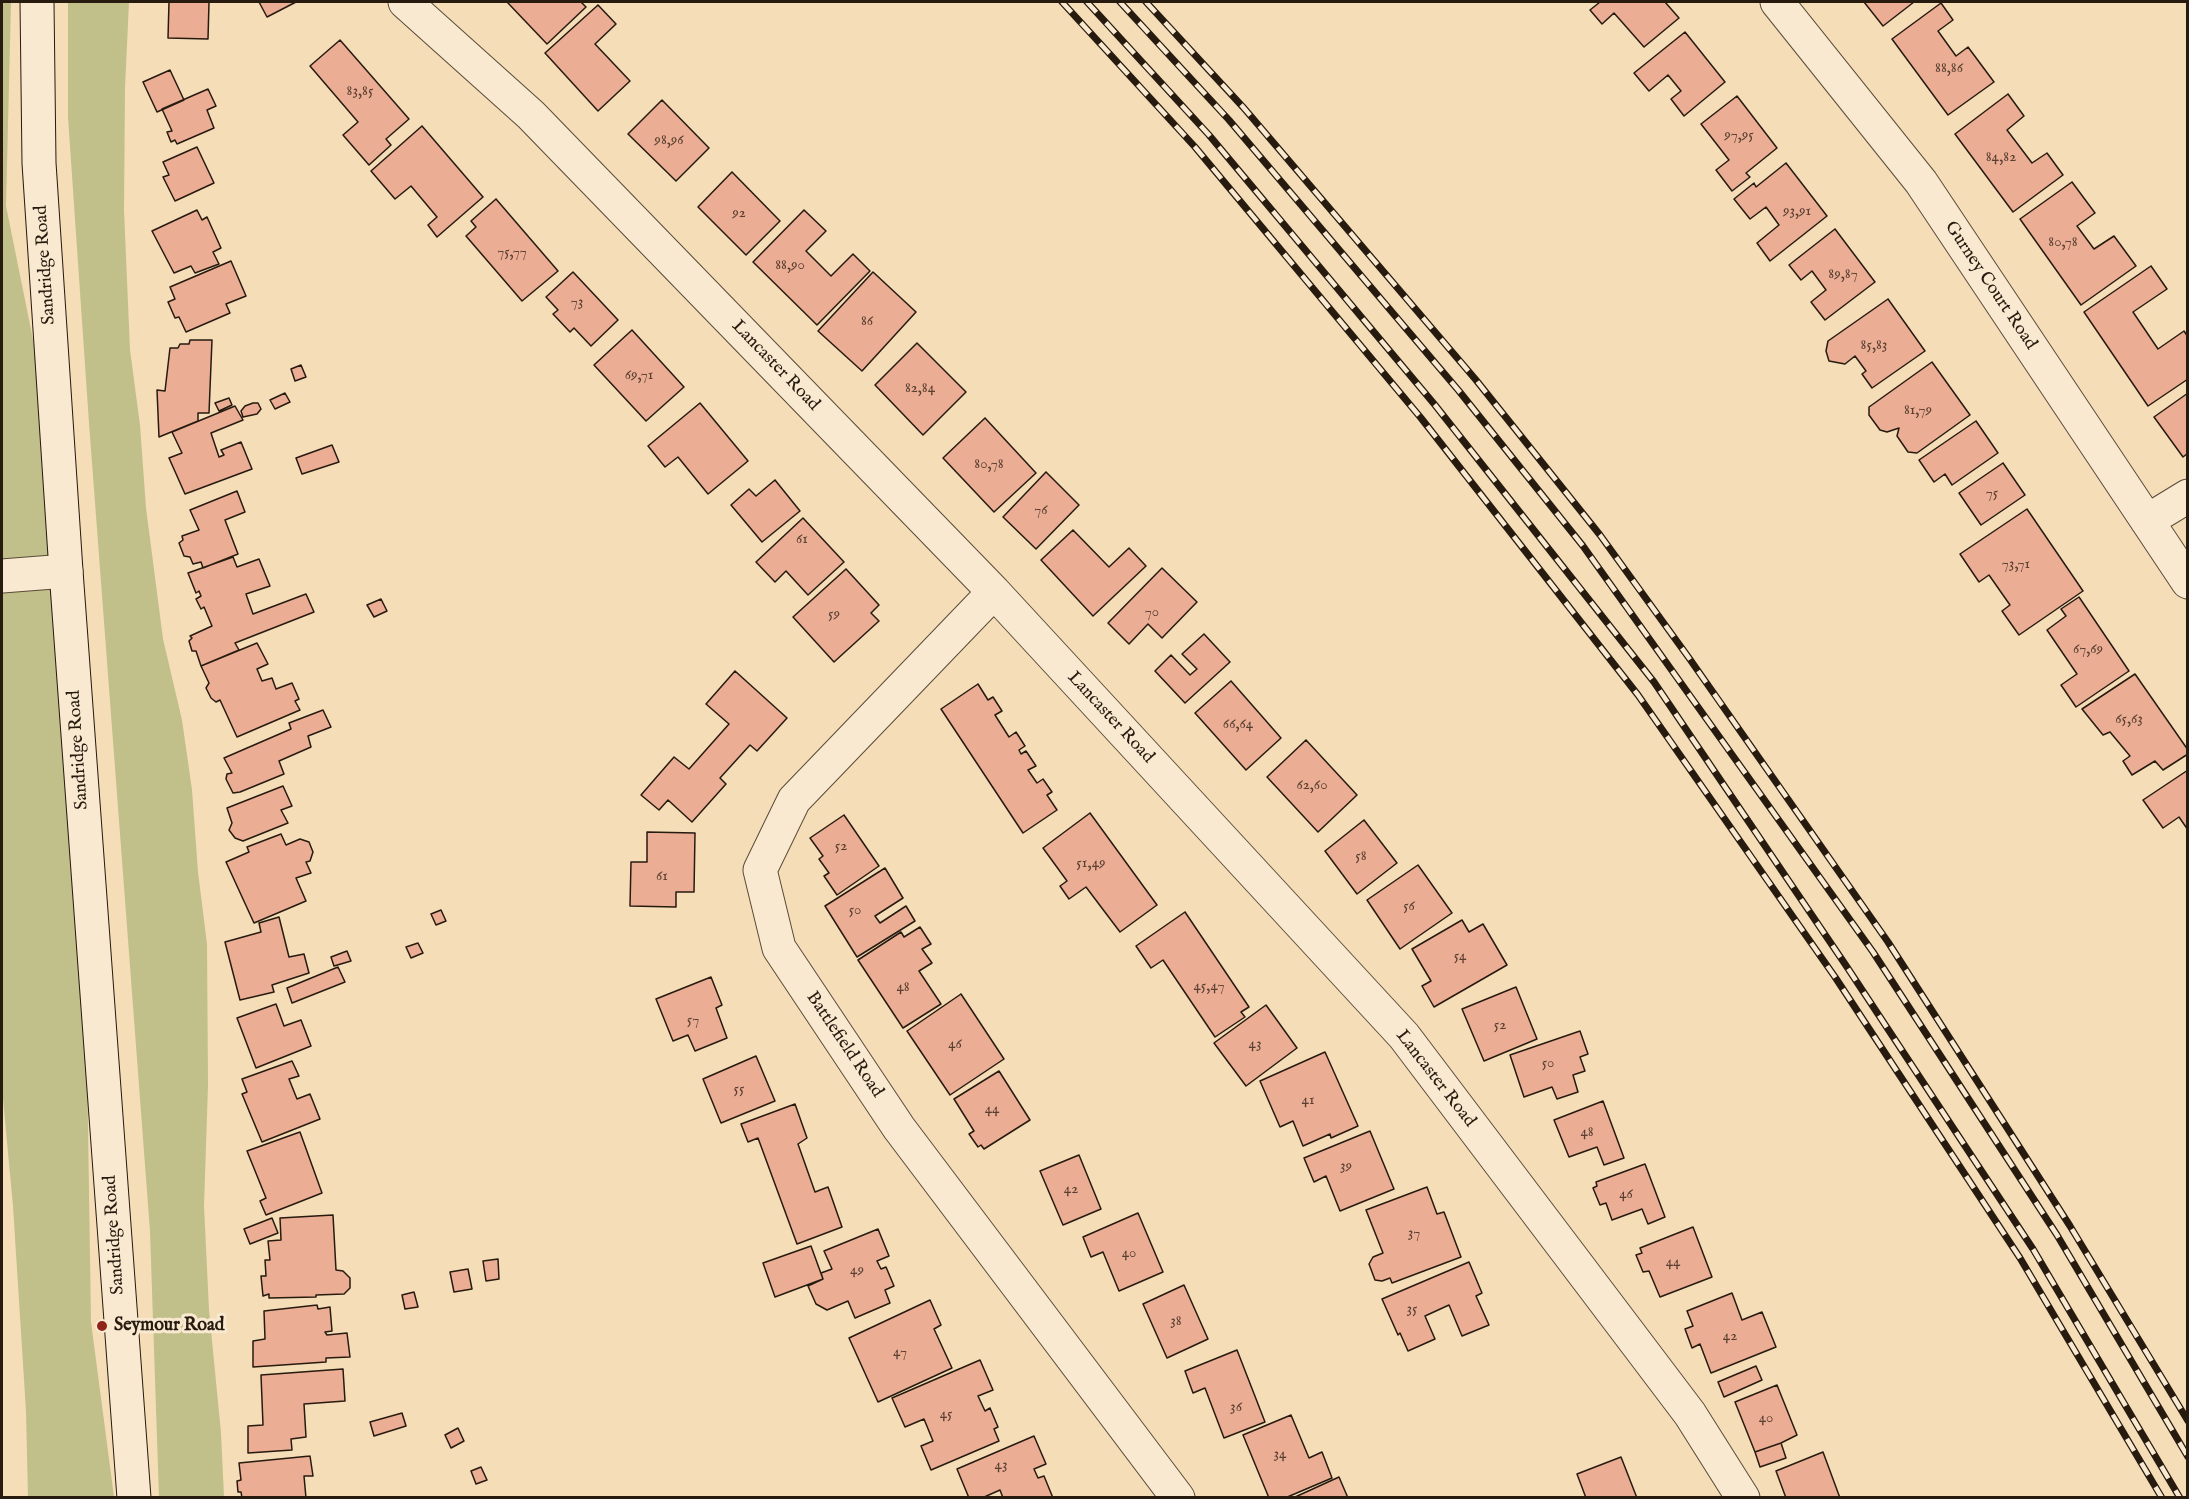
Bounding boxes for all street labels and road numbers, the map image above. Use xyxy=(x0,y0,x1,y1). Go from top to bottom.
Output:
street label: Sandridge Road xyxy=(31,205,61,325)
street label: Gurney Court Road xyxy=(1939,218,2041,354)
street label: Lancaster Road xyxy=(726,316,824,416)
street label: Lancaster Road xyxy=(1062,668,1158,768)
street label: Sandridge Road xyxy=(64,690,94,810)
street label: Battlefield Road xyxy=(801,988,887,1102)
street label: Lancaster Road xyxy=(1390,1026,1480,1132)
street label: Sandridge Road xyxy=(100,1175,130,1295)

